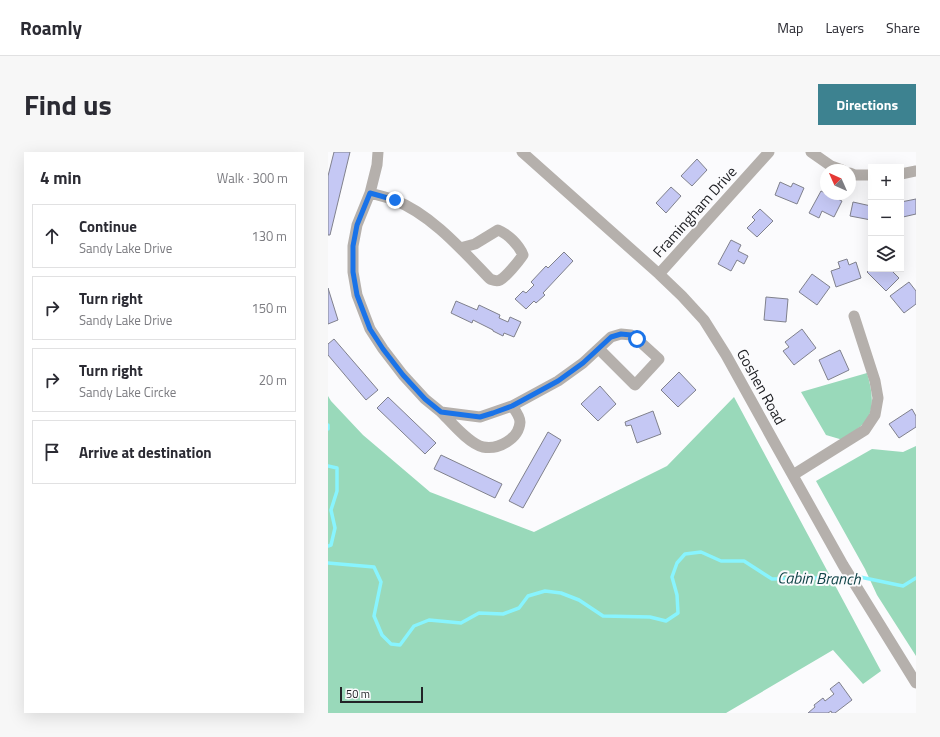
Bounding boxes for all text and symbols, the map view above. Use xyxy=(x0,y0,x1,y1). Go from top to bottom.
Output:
text: Roamly xyxy=(20,13,82,42)
text: Map xyxy=(777,17,803,38)
text: Layers xyxy=(825,17,864,38)
text: Share xyxy=(886,17,920,38)
text: Find us xyxy=(24,83,112,126)
button: Directions xyxy=(818,84,916,125)
street label: Framingham Drive xyxy=(647,161,742,262)
north arrow xyxy=(820,164,856,200)
map controls xyxy=(868,164,904,272)
button: + xyxy=(868,164,904,200)
text: 4 min xyxy=(40,165,81,191)
text: Walk · 300 m xyxy=(217,168,288,188)
route end xyxy=(386,191,404,209)
button: − xyxy=(868,200,904,236)
text: Continue xyxy=(79,215,137,238)
icon: ahead xyxy=(41,225,63,247)
text: 130 m xyxy=(251,226,287,246)
button: layers xyxy=(868,236,904,272)
text: Sandy Lake Drive xyxy=(79,238,172,258)
text: Turn right xyxy=(79,287,143,310)
icon: right xyxy=(41,297,63,319)
text: 150 m xyxy=(251,298,287,318)
text: Sandy Lake Drive xyxy=(79,310,172,330)
route start xyxy=(628,330,646,348)
street label: Goshen Road xyxy=(731,345,792,429)
text: Turn right xyxy=(79,359,143,382)
icon: right xyxy=(41,369,63,391)
text: 20 m xyxy=(259,370,287,390)
text: Sandy Lake Circke xyxy=(79,382,176,402)
icon: arrive xyxy=(41,441,63,463)
text: Arrive at destination xyxy=(79,441,212,464)
water label: Cabin Branch xyxy=(777,565,862,591)
scale bar xyxy=(340,685,423,704)
text: 50 m xyxy=(346,686,370,702)

